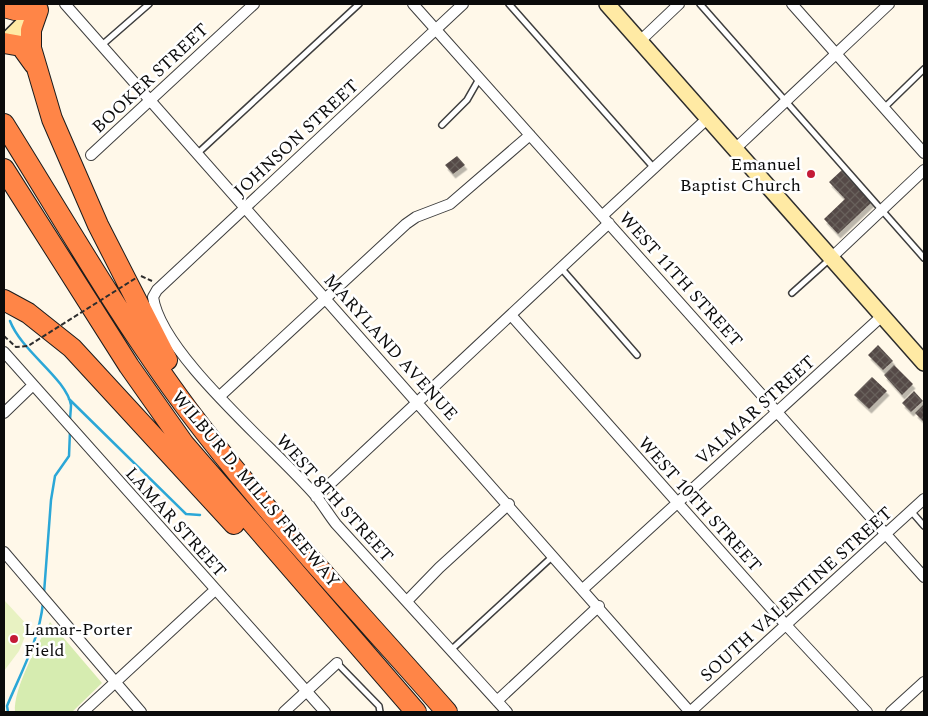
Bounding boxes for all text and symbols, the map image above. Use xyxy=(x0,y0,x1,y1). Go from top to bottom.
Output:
street label: BOOKER STREET xyxy=(86,17,215,140)
street label: JOHNSON STREET xyxy=(228,73,365,204)
place label: Emanuel Baptist Church xyxy=(680,151,801,199)
marker: Emanuel Baptist Church xyxy=(805,168,817,180)
street label: WEST 11TH STREET xyxy=(612,206,749,353)
street label: MARYLAND AVENUE xyxy=(317,268,464,427)
street label: VALMAR STREET xyxy=(689,349,821,472)
street label: WILBUR D. MILLS FREEWAY xyxy=(165,385,346,594)
street label: WEST 8TH STREET xyxy=(269,428,400,569)
street label: WEST 10TH STREET xyxy=(631,431,768,578)
street label: LAMAR STREET xyxy=(118,461,233,584)
street label: SOUTH VALENTINE STREET xyxy=(694,500,899,688)
place label: Lamar-Porter Field xyxy=(24,616,132,664)
marker: Lamar-Porter Field xyxy=(8,633,20,645)

